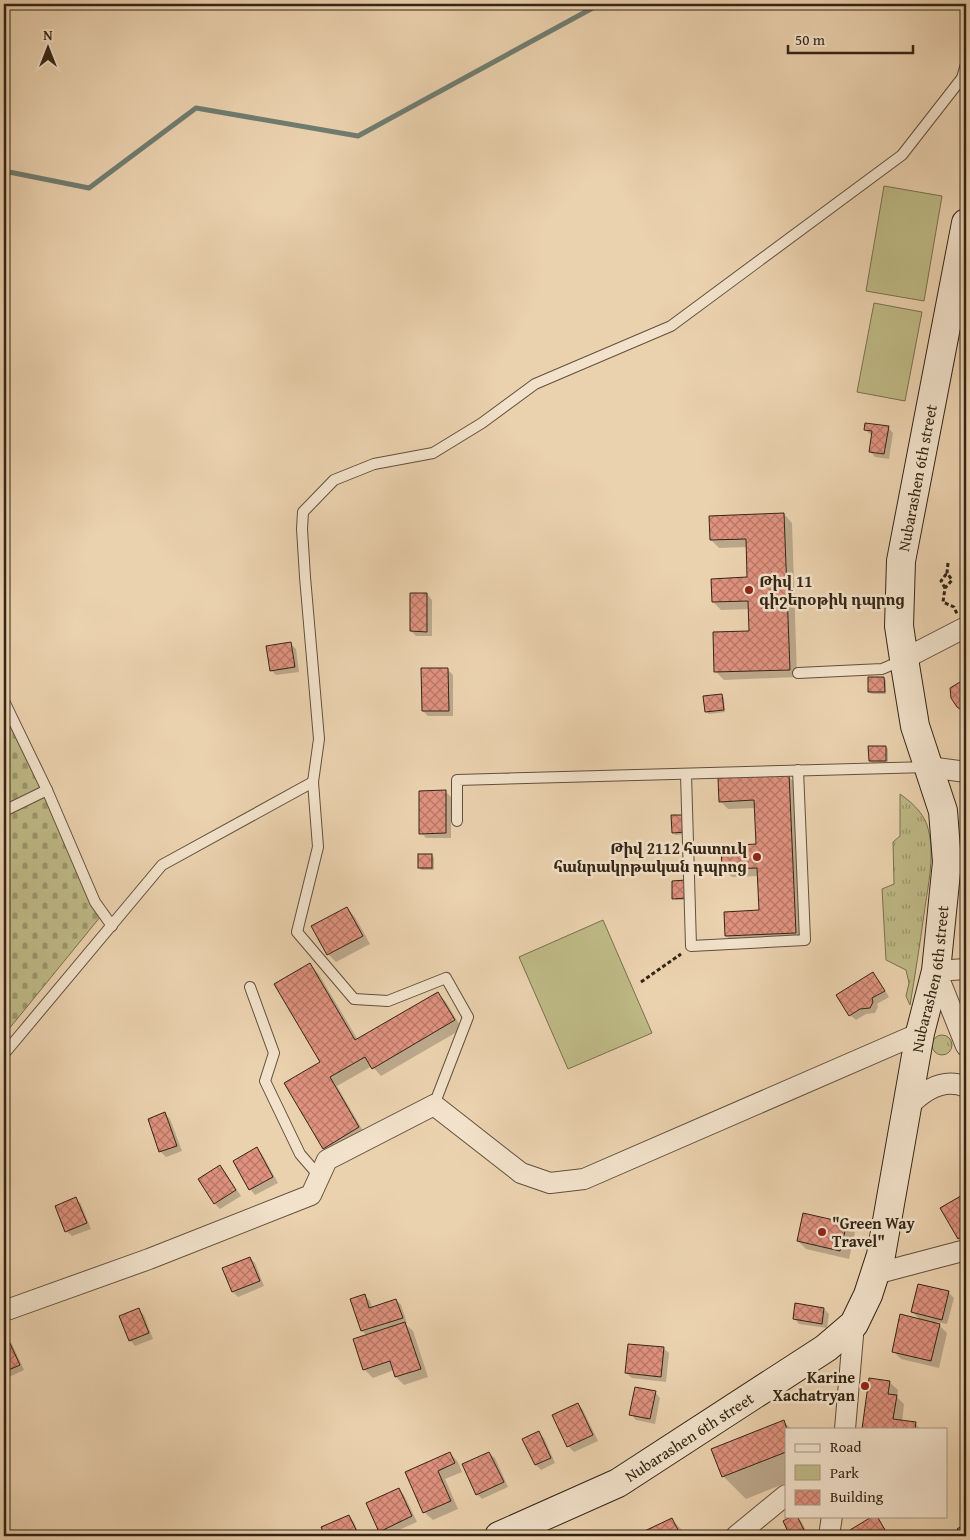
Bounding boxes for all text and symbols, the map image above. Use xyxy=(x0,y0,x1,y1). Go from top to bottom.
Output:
north arrow xyxy=(22,22,72,72)
scale bar xyxy=(788,22,912,54)
text: N xyxy=(43,25,53,45)
text: 50 m xyxy=(795,29,826,50)
street label: Nubarashen 6th street xyxy=(891,402,943,553)
place label: Թիվ 11 գիշերօթիկ դպրոց xyxy=(759,569,905,611)
marker: Թիվ 11 գիշերօթիկ դպրոց xyxy=(743,584,755,596)
place label: Թիվ 2112 հատուկ հանրակրթական դպրոց xyxy=(553,836,747,878)
marker: Թիվ 2112 հատուկ հանրակրթական դպրոց xyxy=(751,851,763,863)
street label: Nubarashen 6th street xyxy=(905,904,955,1054)
place label: "Green Way Travel" xyxy=(832,1211,915,1253)
marker: "Green Way Travel" xyxy=(816,1226,828,1238)
place label: Karine Xachatryan xyxy=(773,1365,856,1407)
marker: Karine Xachatryan xyxy=(859,1380,871,1392)
street label: Nubarashen 6th street xyxy=(620,1386,759,1488)
legend xyxy=(785,1428,948,1518)
text: Road xyxy=(830,1436,861,1457)
text: Park xyxy=(830,1462,859,1483)
text: Building xyxy=(830,1486,884,1507)

